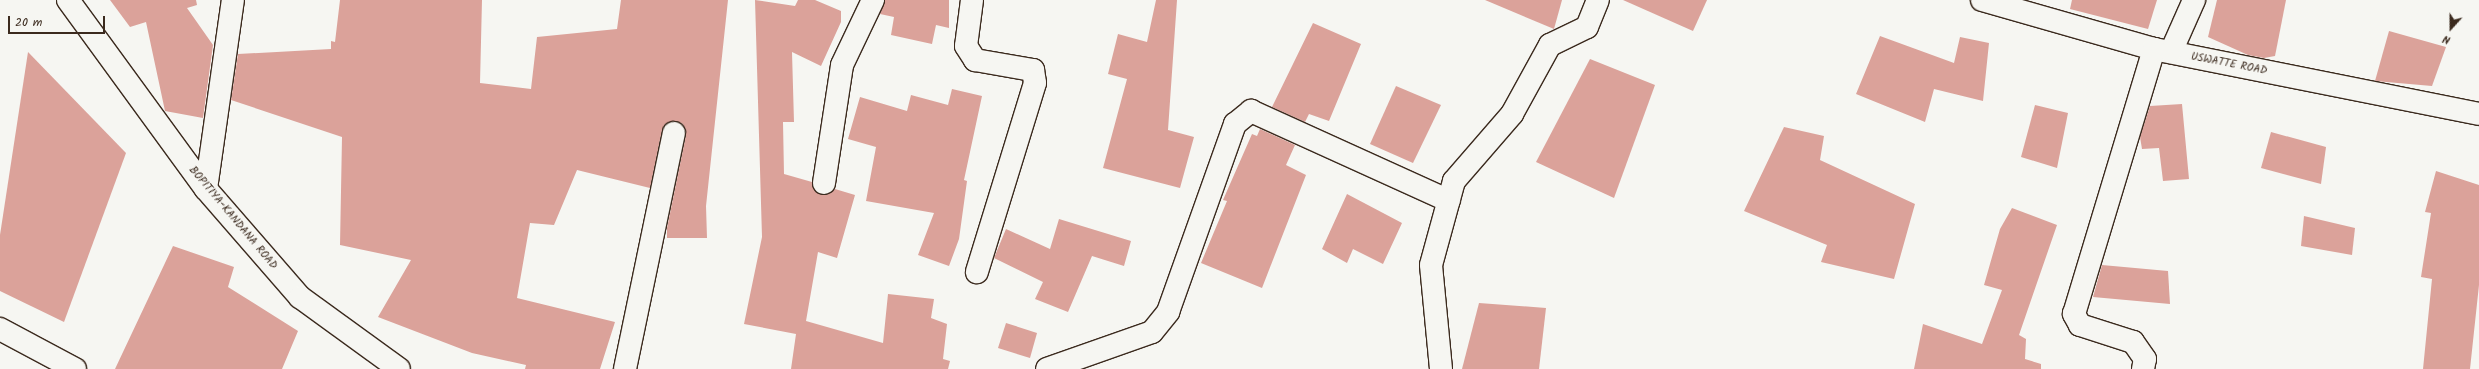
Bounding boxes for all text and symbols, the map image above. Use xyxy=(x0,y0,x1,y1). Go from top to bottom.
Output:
scale bar xyxy=(10,8,107,34)
north arrow xyxy=(2431,8,2471,48)
text: 20 m xyxy=(15,13,42,32)
text: N xyxy=(2440,30,2453,49)
street label: USWATTE ROAD xyxy=(2190,50,2268,78)
street label: BOPITIYA-KANDANA ROAD xyxy=(186,164,280,272)

